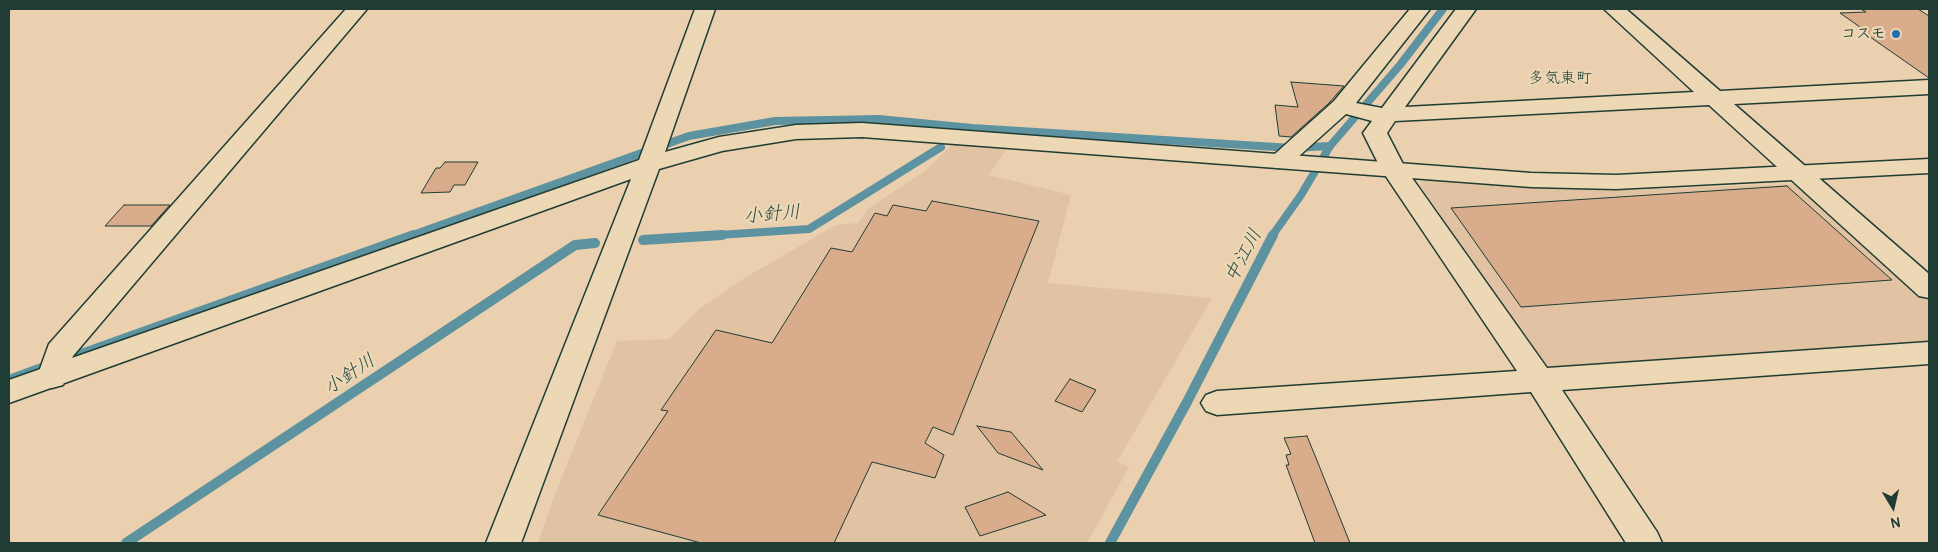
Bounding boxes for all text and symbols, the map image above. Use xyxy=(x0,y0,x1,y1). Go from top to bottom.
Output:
place label: コスモ xyxy=(1841,25,1886,43)
marker: コスモ xyxy=(1890,28,1902,40)
district label: 多気東町 xyxy=(1528,69,1592,89)
water label: 小針川 xyxy=(743,201,801,229)
water label: 中江川 xyxy=(1221,225,1267,287)
water label: 小針川 xyxy=(320,350,380,400)
north arrow xyxy=(1868,482,1918,532)
text: N xyxy=(1889,513,1901,531)

